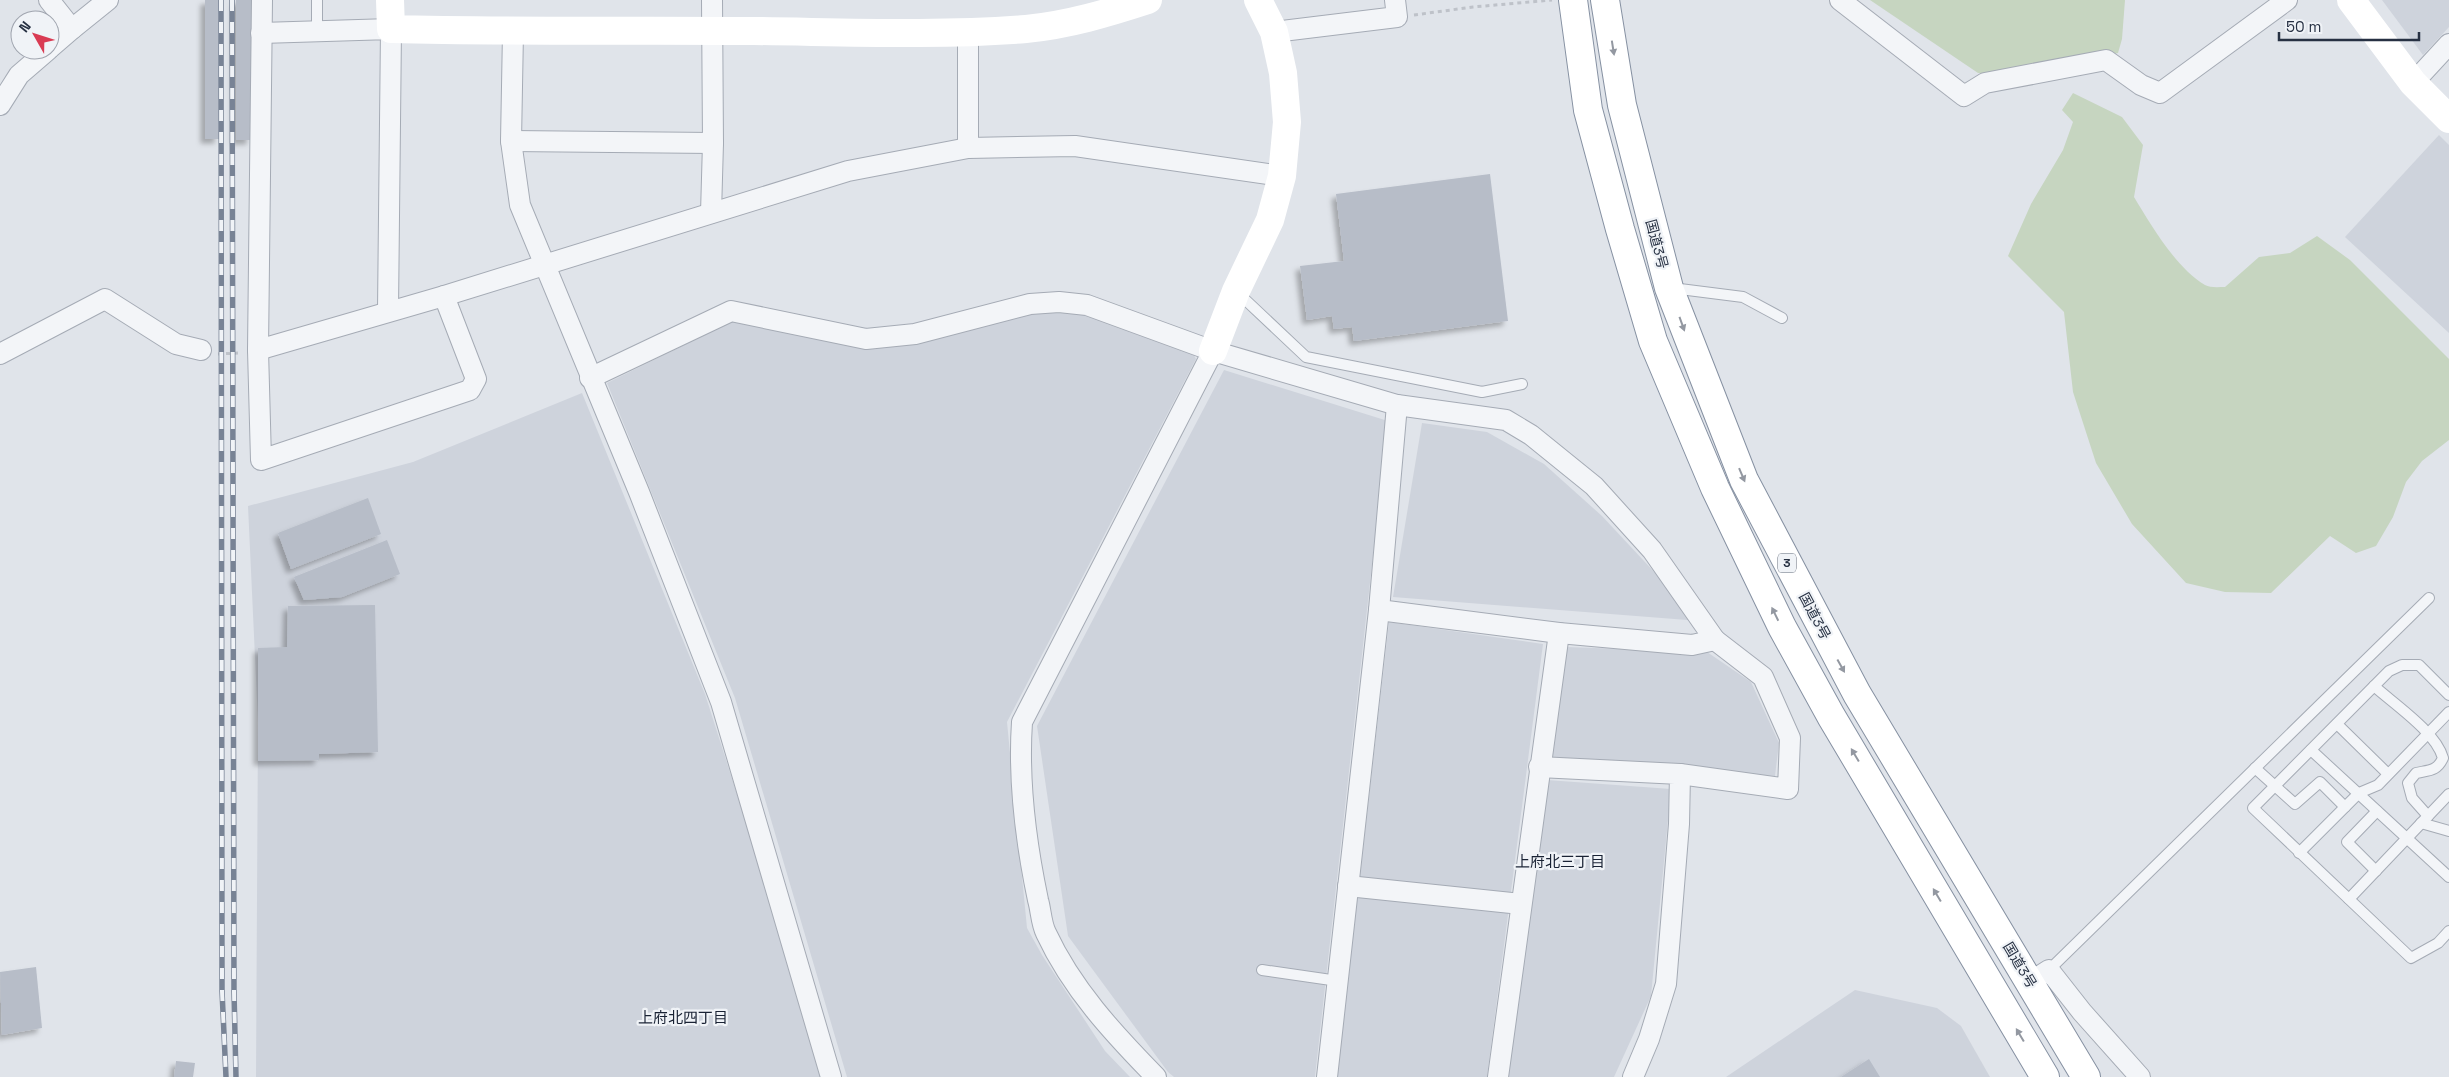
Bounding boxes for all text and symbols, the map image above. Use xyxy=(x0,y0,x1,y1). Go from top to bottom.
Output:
north arrow xyxy=(10,10,60,60)
scale bar xyxy=(2279,10,2419,42)
text: 50 m xyxy=(2286,17,2321,36)
text: N xyxy=(15,18,35,36)
one-way arrow xyxy=(1609,40,1617,56)
street label: 国道3号 xyxy=(1642,217,1672,271)
one-way arrow xyxy=(1678,317,1686,332)
one-way arrow xyxy=(1739,468,1747,482)
road number: 3 xyxy=(1778,554,1796,572)
street label: 国道3号 xyxy=(1795,589,1835,643)
one-way arrow xyxy=(1771,607,1779,621)
one-way arrow xyxy=(1837,659,1846,672)
one-way arrow xyxy=(1850,749,1859,762)
district label: 上府北三丁目 xyxy=(1515,852,1605,871)
one-way arrow xyxy=(1933,889,1942,902)
street label: 国道3号 xyxy=(1999,939,2041,991)
district label: 上府北四丁目 xyxy=(638,1008,728,1027)
one-way arrow xyxy=(2016,1029,2025,1042)

